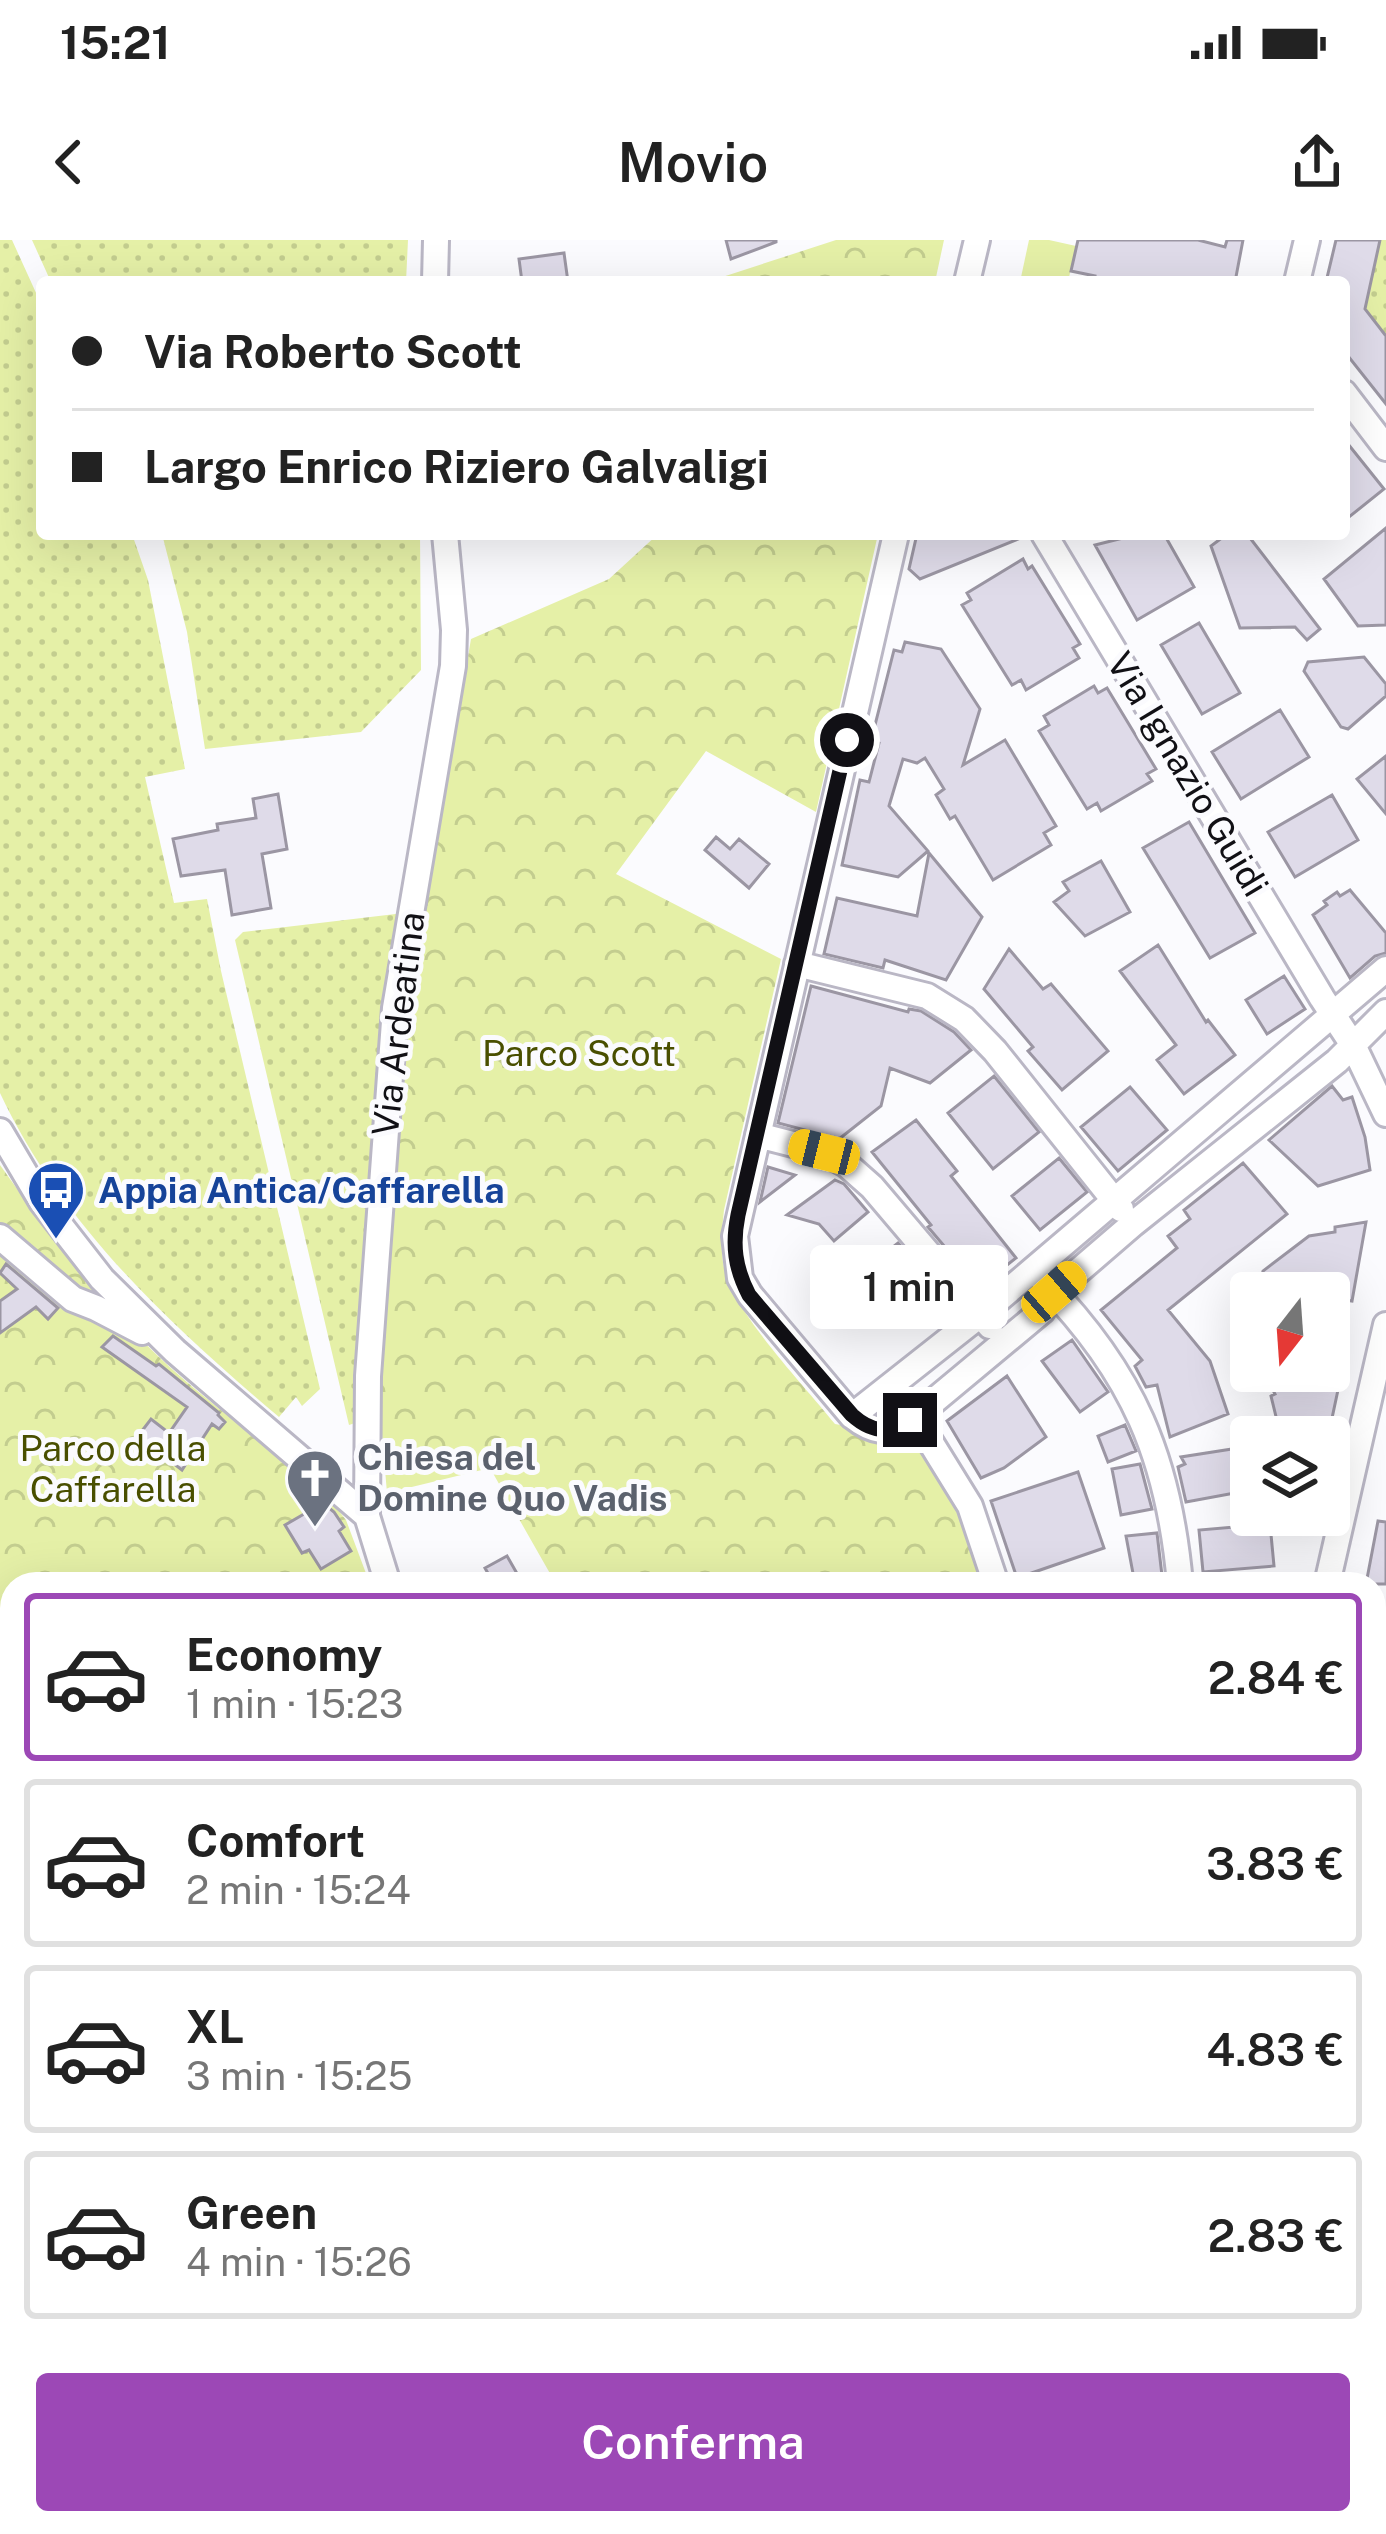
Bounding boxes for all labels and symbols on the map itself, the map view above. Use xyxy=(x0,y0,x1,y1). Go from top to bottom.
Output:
street label: Via Ignazio Guidi xyxy=(1099,645,1277,903)
route start xyxy=(820,713,874,767)
street label: Via Ardeatina xyxy=(363,909,433,1139)
park label: Parco Scott xyxy=(482,1032,676,1074)
car xyxy=(785,1126,863,1178)
bus stop icon: Appia Antica/Caffarella xyxy=(25,1159,87,1241)
place label: Appia Antica/Caffarella xyxy=(98,1169,505,1211)
callout: 1 min xyxy=(811,1246,1009,1330)
car xyxy=(1015,1255,1093,1329)
north arrow xyxy=(1230,1272,1350,1392)
route end xyxy=(883,1393,937,1447)
park label: Parco della Caffarella xyxy=(20,1427,206,1510)
place label: Chiesa del Domine Quo Vadis xyxy=(357,1436,668,1519)
church icon: Chiesa del Domine Quo Vadis xyxy=(284,1447,346,1529)

